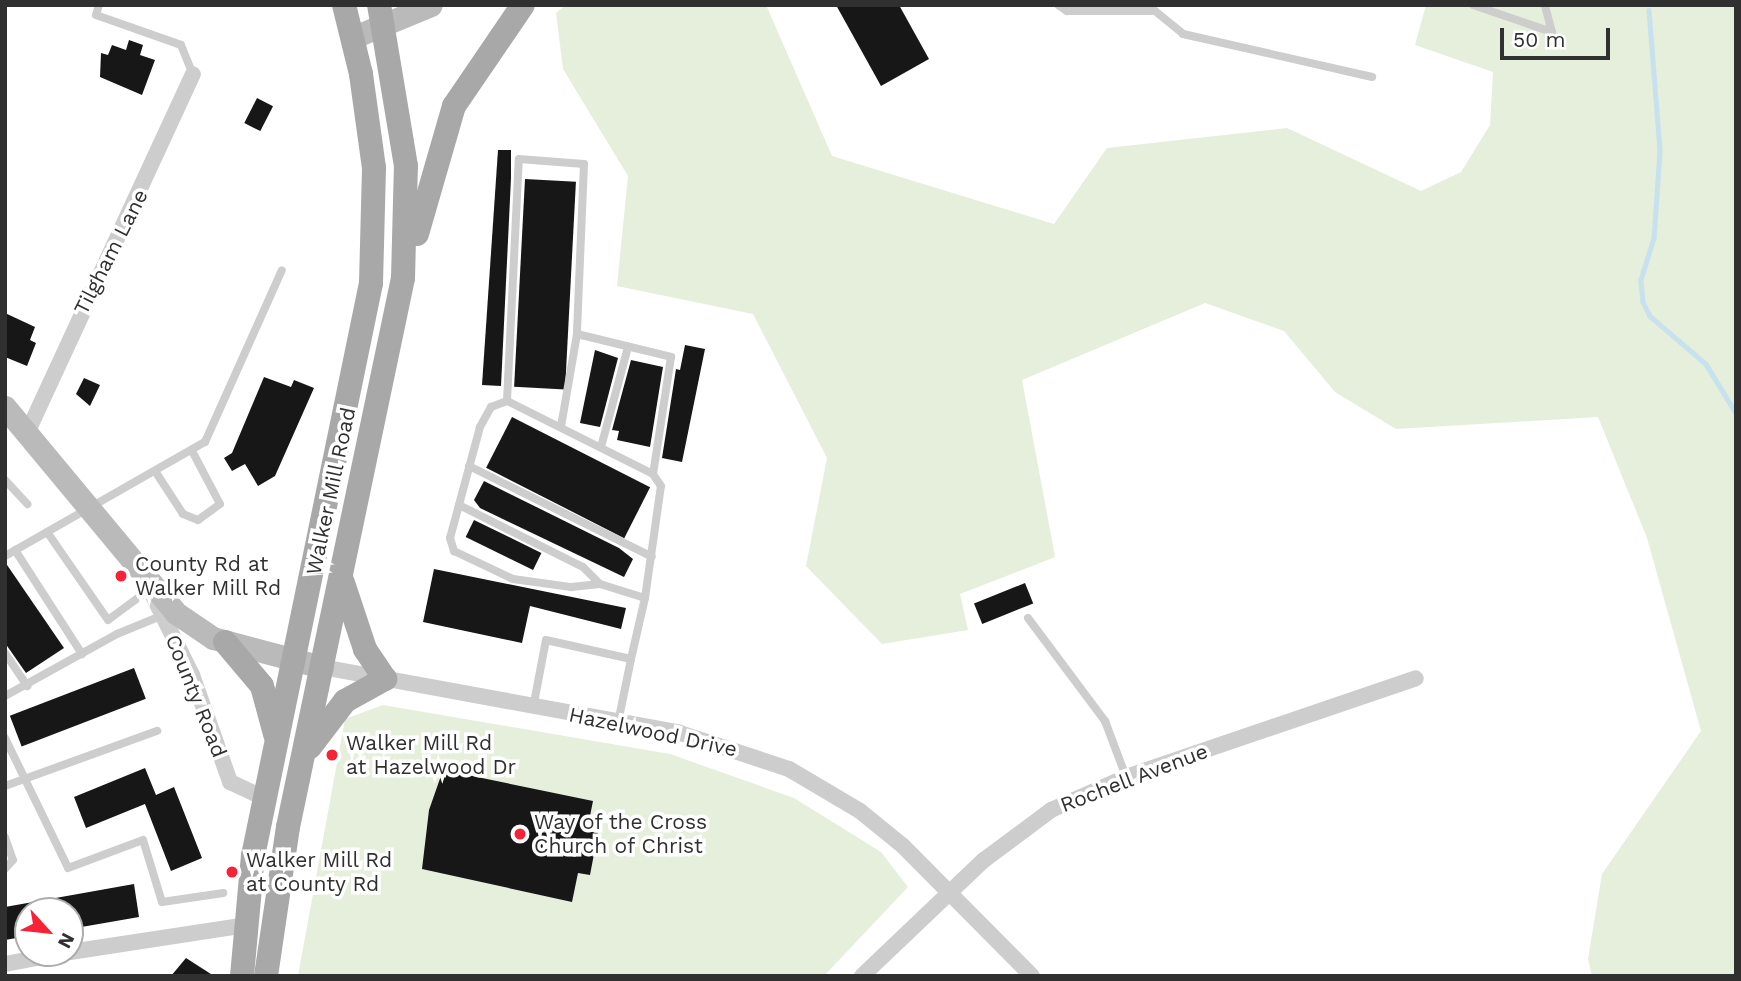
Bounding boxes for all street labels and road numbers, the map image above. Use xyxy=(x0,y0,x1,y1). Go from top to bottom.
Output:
street label: Tilgham Lane xyxy=(69,185,153,319)
street label: Walker Mill Road xyxy=(301,404,361,578)
street label: County Road xyxy=(160,631,232,761)
street label: Hazelwood Drive xyxy=(567,702,739,762)
street label: Rochell Avenue xyxy=(1056,738,1212,818)

